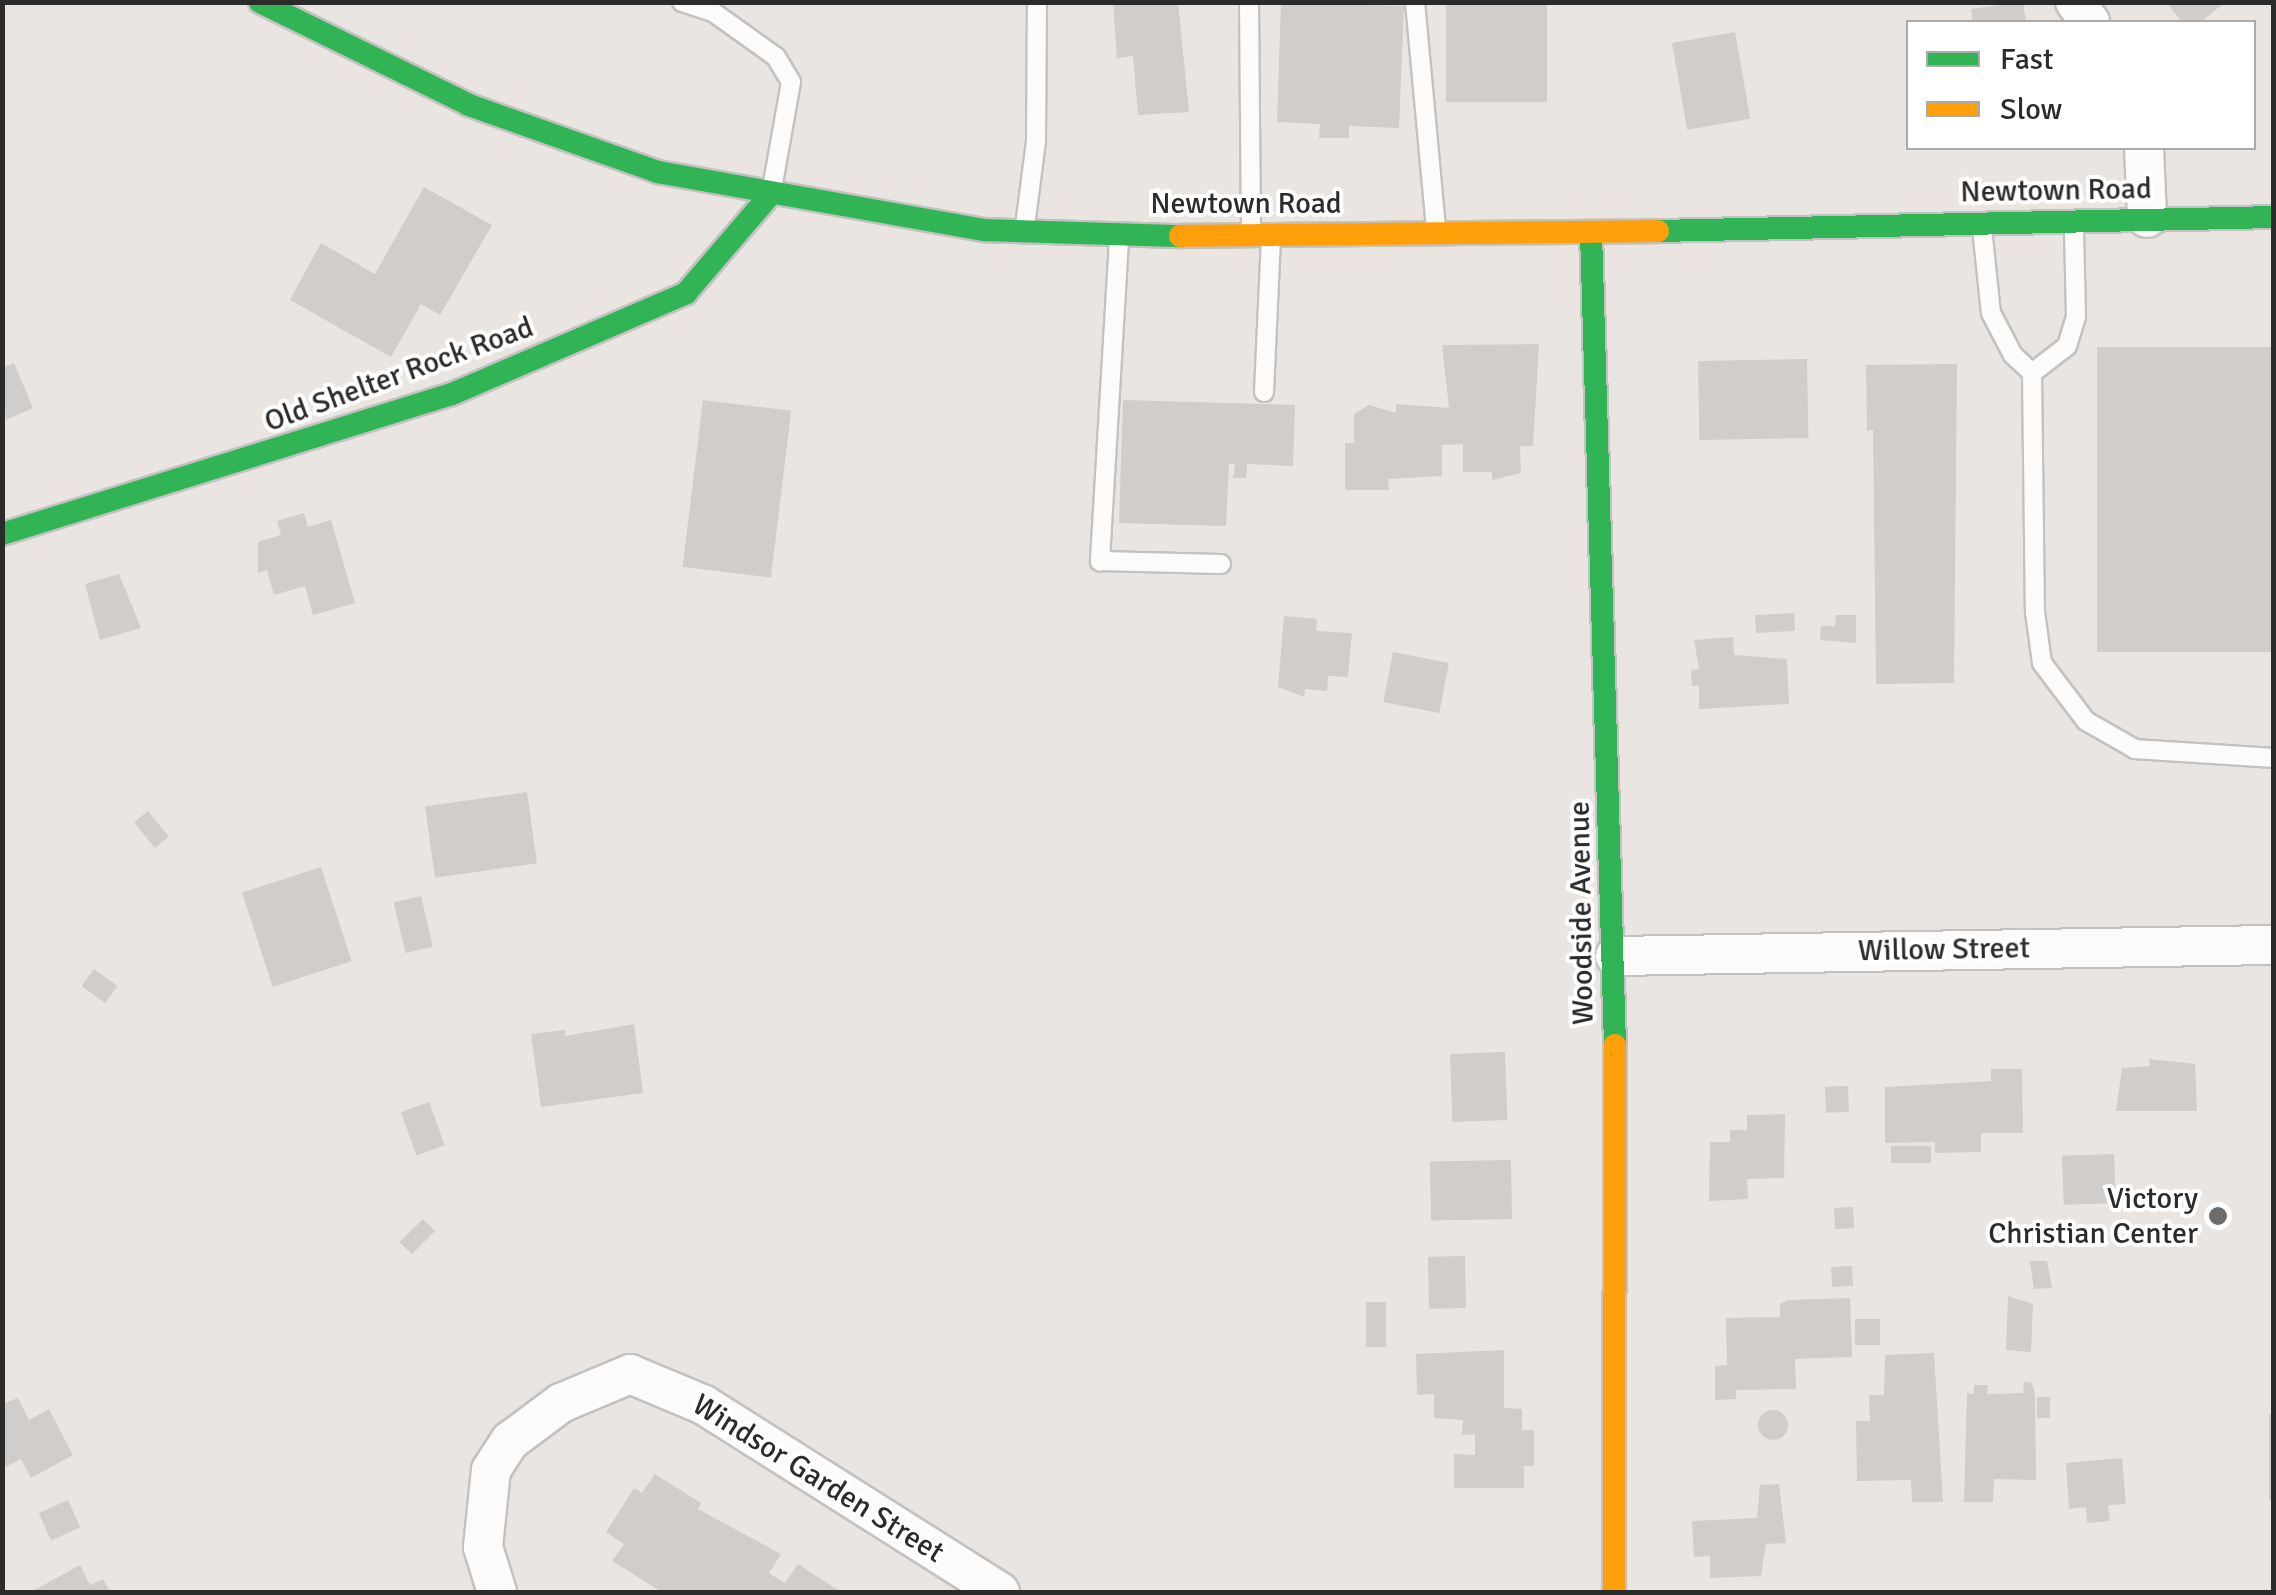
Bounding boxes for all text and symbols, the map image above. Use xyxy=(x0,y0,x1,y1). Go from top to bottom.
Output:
legend xyxy=(1906,20,2256,150)
text: Fast xyxy=(2000,41,2053,78)
text: Slow xyxy=(2000,91,2062,128)
street label: Newtown Road xyxy=(1960,171,2152,211)
street label: Newtown Road xyxy=(1150,186,1342,222)
street label: Old Shelter Rock Road xyxy=(260,310,538,440)
street label: Woodside Avenue xyxy=(1562,801,1602,1025)
street label: Willow Street xyxy=(1858,930,2030,970)
place label: Victory Christian Center xyxy=(1988,1181,2198,1252)
marker: Victory Christian Center xyxy=(2207,1205,2229,1227)
street label: Windsor Garden Street xyxy=(686,1387,950,1571)

